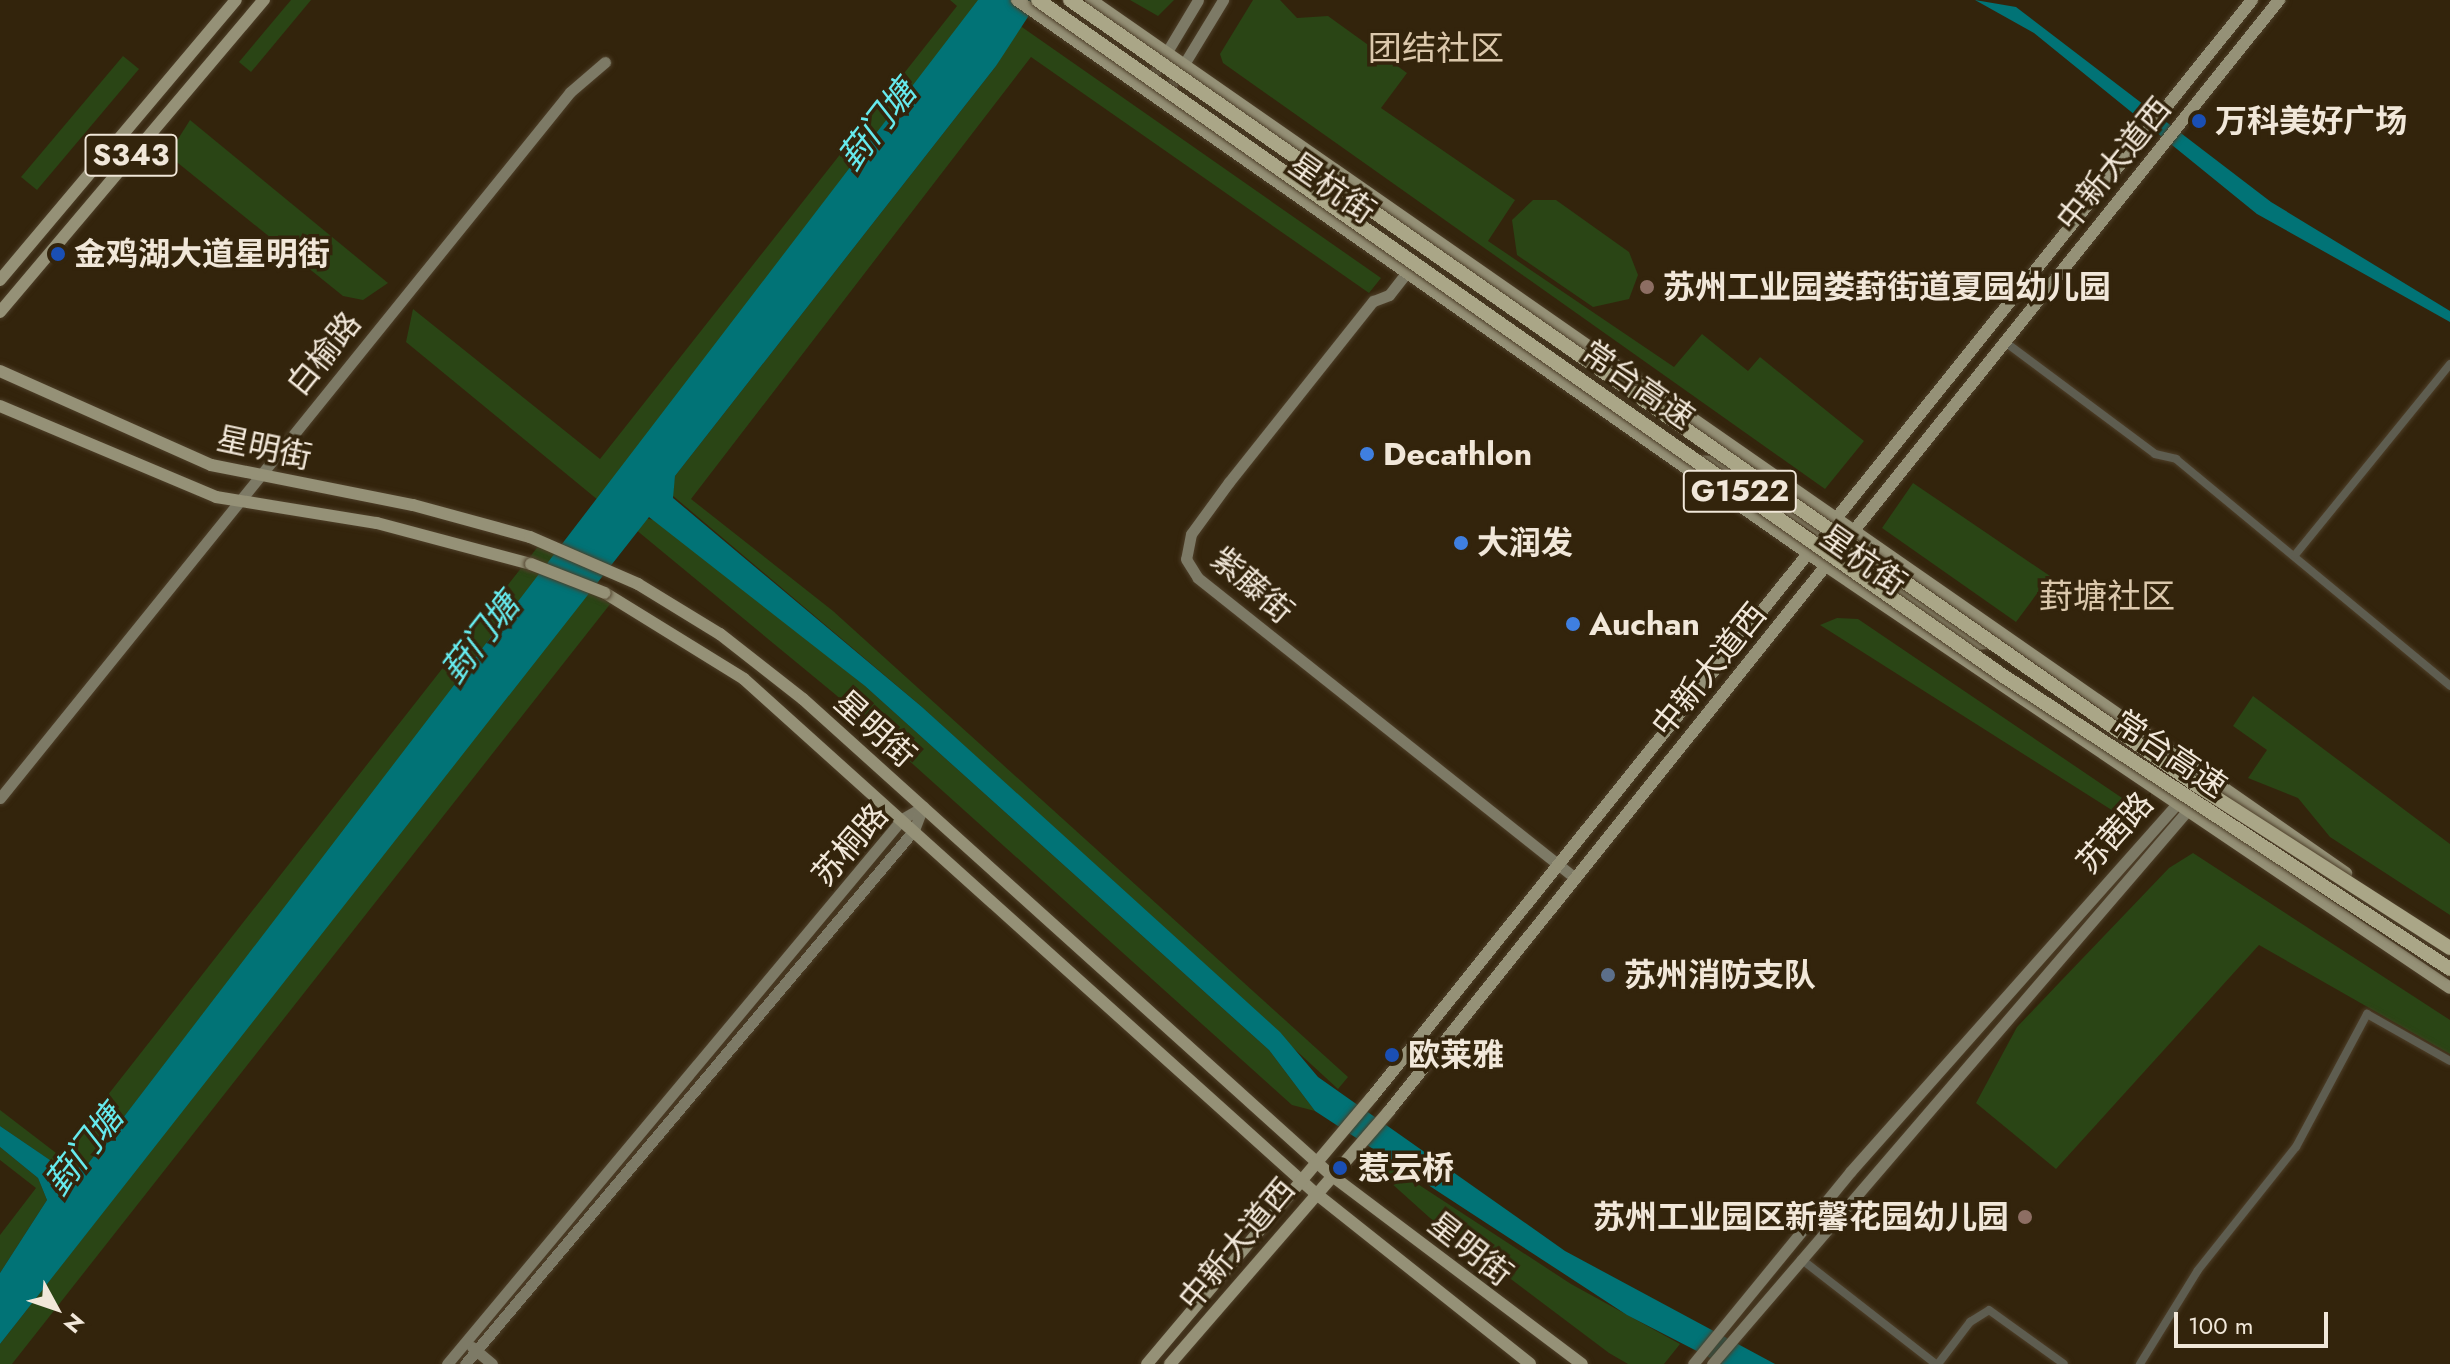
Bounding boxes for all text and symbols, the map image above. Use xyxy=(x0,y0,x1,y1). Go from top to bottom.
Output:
district label: 团结社区 xyxy=(1368,29,1504,69)
water label: 葑门塘 xyxy=(830,72,924,178)
street label: 中新大道西 xyxy=(2049,90,2179,238)
place label: 万科美好广场 xyxy=(2215,102,2407,140)
marker: 万科美好广场 xyxy=(2190,112,2208,130)
road number: S343 xyxy=(83,129,179,181)
street label: 星杭街 xyxy=(1282,145,1382,231)
place label: 金鸡湖大道星明街 xyxy=(74,235,330,273)
marker: 金鸡湖大道星明街 xyxy=(49,245,67,263)
place label: 苏州工业园娄葑街道夏园幼儿园 xyxy=(1663,268,2111,306)
marker: 苏州工业园娄葑街道夏园幼儿园 xyxy=(1638,278,1656,296)
street label: 白榆路 xyxy=(279,305,369,403)
street label: 常台高速 xyxy=(1575,333,1701,437)
street label: 星明街 xyxy=(213,419,315,477)
place label: Decathlon xyxy=(1383,435,1532,473)
marker: Decathlon xyxy=(1358,445,1376,463)
road number: G1522 xyxy=(1682,465,1798,517)
street label: 星杭街 xyxy=(1813,517,1913,603)
place label: 大润发 xyxy=(1477,524,1573,562)
marker: 大润发 xyxy=(1452,534,1470,552)
street label: 紫藤街 xyxy=(1203,539,1301,631)
district label: 葑塘社区 xyxy=(2039,577,2175,617)
water label: 葑门塘 xyxy=(433,585,527,691)
street label: 中新大道西 xyxy=(1644,596,1774,744)
place label: Auchan xyxy=(1589,605,1700,643)
marker: Auchan xyxy=(1564,615,1582,633)
street label: 星明街 xyxy=(826,683,924,775)
street label: 常台高速 xyxy=(2106,702,2234,806)
street label: 苏茜路 xyxy=(2069,784,2161,882)
street label: 苏桐路 xyxy=(804,796,896,894)
place label: 苏州消防支队 xyxy=(1624,956,1816,994)
marker: 苏州消防支队 xyxy=(1599,966,1617,984)
place label: 欧莱雅 xyxy=(1408,1036,1504,1074)
marker: 欧莱雅 xyxy=(1383,1046,1401,1064)
water label: 葑门塘 xyxy=(37,1097,131,1203)
place label: 惹云桥 xyxy=(1358,1149,1454,1187)
marker: 惹云桥 xyxy=(1329,1157,1351,1179)
street label: 中新大道西 xyxy=(1171,1170,1303,1318)
place label: 苏州工业园区新馨花园幼儿园 xyxy=(1593,1198,2009,1236)
street label: 星明街 xyxy=(1420,1204,1520,1294)
marker: 苏州工业园区新馨花园幼儿园 xyxy=(2016,1208,2034,1226)
north arrow xyxy=(16,1268,96,1348)
scale bar xyxy=(2178,1296,2332,1346)
text: N xyxy=(57,1306,92,1340)
text: 100 m xyxy=(2188,1308,2254,1343)

